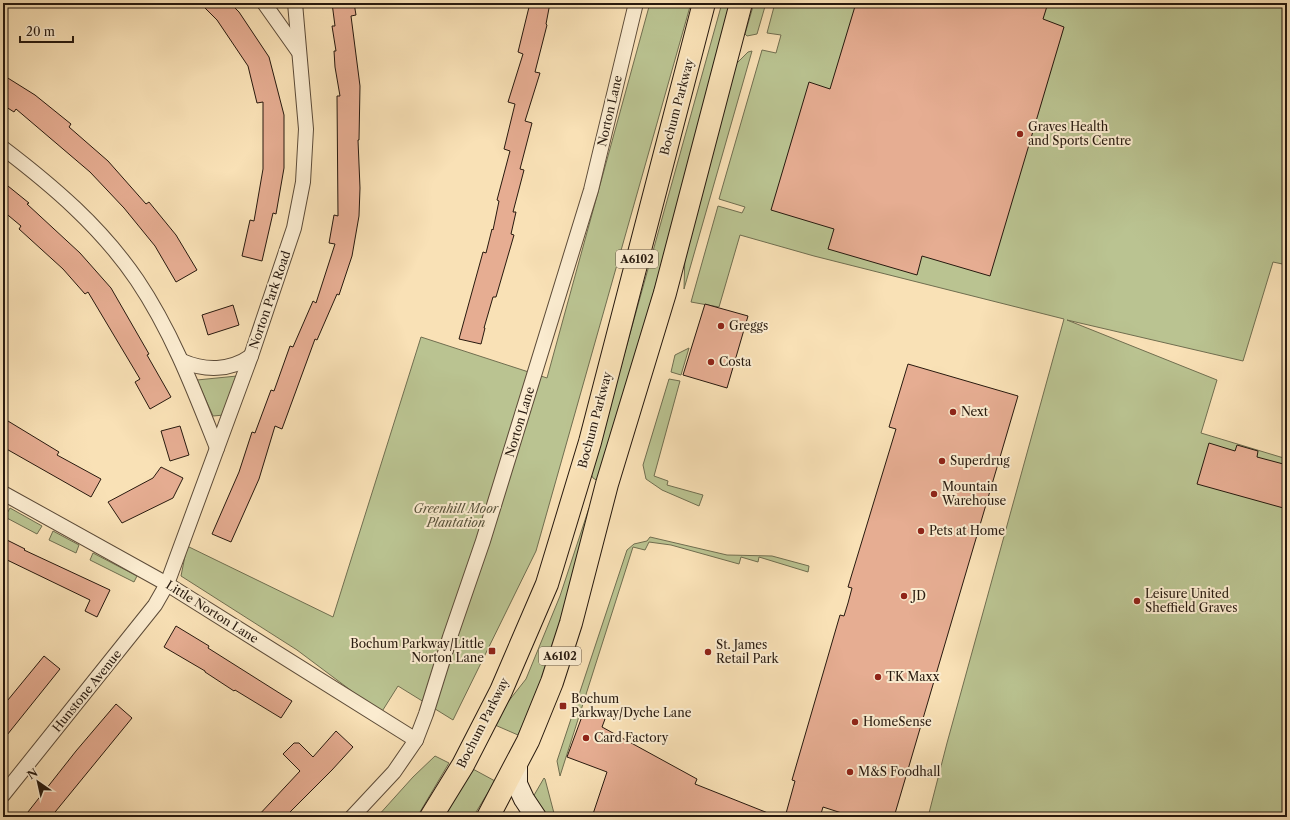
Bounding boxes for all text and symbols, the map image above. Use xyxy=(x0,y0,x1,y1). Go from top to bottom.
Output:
scale bar xyxy=(20,18,73,44)
text: 20 m xyxy=(26,24,55,39)
street label: Bochum Parkway xyxy=(656,57,697,157)
street label: Norton Lane xyxy=(594,73,625,148)
place label: Graves Health and Sports Centre xyxy=(1028,119,1132,148)
marker: Graves Health and Sports Centre xyxy=(1015,129,1025,139)
street label: Norton Park Road xyxy=(246,248,294,351)
road number: A6102 xyxy=(616,250,658,268)
place label: Greggs xyxy=(729,318,768,333)
marker: Greggs xyxy=(716,321,726,331)
place label: Costa xyxy=(719,354,752,369)
marker: Costa xyxy=(706,357,716,367)
street label: Bochum Parkway xyxy=(574,370,615,470)
street label: Norton Lane xyxy=(502,385,537,459)
place label: Next xyxy=(961,404,989,419)
marker: Next xyxy=(948,407,958,417)
place label: Superdrug xyxy=(950,453,1010,468)
marker: Superdrug xyxy=(937,456,947,466)
place label: Mountain Warehouse xyxy=(941,479,1007,508)
marker: Mountain Warehouse xyxy=(929,489,939,499)
park label: Greenhill Moor Plantation xyxy=(414,501,500,530)
place label: Pets at Home xyxy=(929,523,1005,538)
marker: Pets at Home xyxy=(916,526,926,536)
street label: Little Norton Lane xyxy=(163,577,262,646)
place label: Leisure United Sheffield Graves xyxy=(1145,586,1238,615)
place label: JD xyxy=(910,588,926,603)
marker: JD xyxy=(899,591,909,601)
marker: Leisure United Sheffield Graves xyxy=(1132,596,1142,606)
place label: Bochum Parkway/Little Norton Lane xyxy=(350,636,484,665)
place label: St. James Retail Park xyxy=(716,637,780,666)
street label: Hunstone Avenue xyxy=(49,646,125,735)
marker: Bochum Parkway/Little Norton Lane xyxy=(487,646,497,656)
road number: A6102 xyxy=(539,647,581,665)
marker: St. James Retail Park xyxy=(703,647,713,657)
place label: TK Maxx xyxy=(886,669,940,684)
marker: TK Maxx xyxy=(873,672,883,682)
street label: Bochum Parkway xyxy=(453,675,512,770)
place label: Bochum Parkway/Dyche Lane xyxy=(571,691,692,720)
marker: Bochum Parkway/Dyche Lane xyxy=(558,701,568,711)
place label: HomeSense xyxy=(863,714,932,729)
marker: HomeSense xyxy=(850,717,860,727)
place label: Card Factory xyxy=(594,730,669,745)
marker: Card Factory xyxy=(581,733,591,743)
north arrow xyxy=(18,762,58,802)
place label: M&S Foodhall xyxy=(858,764,941,779)
text: N xyxy=(25,765,41,782)
marker: M&S Foodhall xyxy=(845,767,855,777)

